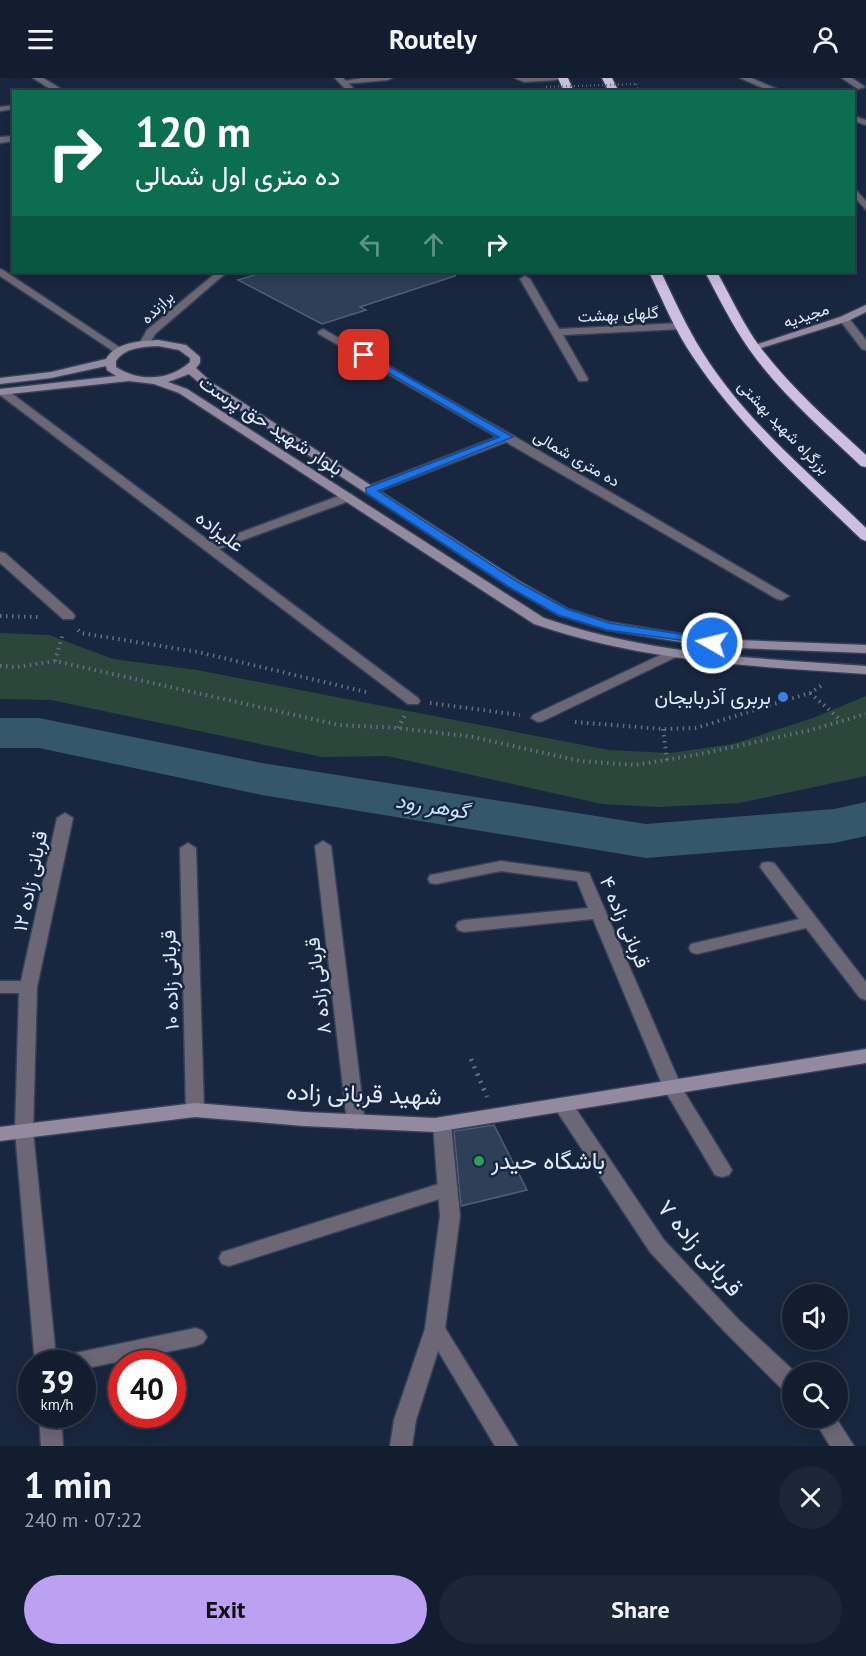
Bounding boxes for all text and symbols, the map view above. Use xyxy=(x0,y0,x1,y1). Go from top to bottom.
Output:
text: Routely xyxy=(389,22,477,56)
icon: menu xyxy=(24,23,57,56)
icon: person xyxy=(809,23,842,56)
text: 120 m xyxy=(135,104,251,159)
icon: right xyxy=(36,114,114,192)
text: ده متری اول شمالی xyxy=(135,158,340,192)
icon: left xyxy=(354,228,387,261)
icon: ahead xyxy=(417,228,450,261)
icon: right xyxy=(480,228,513,261)
street label: برازنده xyxy=(136,286,178,328)
street label: مجیدیه xyxy=(781,298,831,332)
street label: گلهای بهشت xyxy=(577,302,659,327)
pin xyxy=(338,329,389,380)
icon: arrive xyxy=(347,338,380,371)
street label: بلوار شهید حق پرست xyxy=(193,369,348,482)
street label: بزرگراه شهید بهشتی xyxy=(733,376,834,479)
street label: ده متری شمالی xyxy=(530,425,624,492)
street label: علیزاده xyxy=(190,504,250,558)
position arrow xyxy=(680,611,744,675)
place label: بربری آذربایجان xyxy=(654,684,771,710)
marker: بربری آذربایجان xyxy=(776,690,790,704)
water label: گوهر رود xyxy=(394,786,474,825)
street label: قربانی زاده ۱۲ xyxy=(7,828,53,934)
street label: قربانی زاده ۴ xyxy=(594,872,656,972)
street label: قربانی زاده ۱۰ xyxy=(155,930,185,1030)
street label: قربانی زاده ۸ xyxy=(299,936,337,1036)
street label: شهید قربانی زاده xyxy=(286,1075,442,1112)
place label: باشگاه حیدر xyxy=(490,1145,605,1176)
marker: باشگاه حیدر xyxy=(472,1154,486,1168)
street label: قربانی زاده ۷ xyxy=(651,1193,750,1303)
map controls xyxy=(782,1284,848,1428)
button: sound xyxy=(782,1284,848,1350)
speed limit sign: 40 xyxy=(108,1350,186,1428)
text: 39 xyxy=(40,1362,74,1401)
button: search xyxy=(782,1362,848,1428)
text: km/h xyxy=(41,1395,73,1414)
text: 1 min xyxy=(24,1461,112,1508)
button: close xyxy=(779,1466,842,1529)
text: 240 m · 07:22 xyxy=(24,1507,142,1533)
button: Exit xyxy=(24,1575,427,1644)
button: Share xyxy=(439,1575,842,1644)

